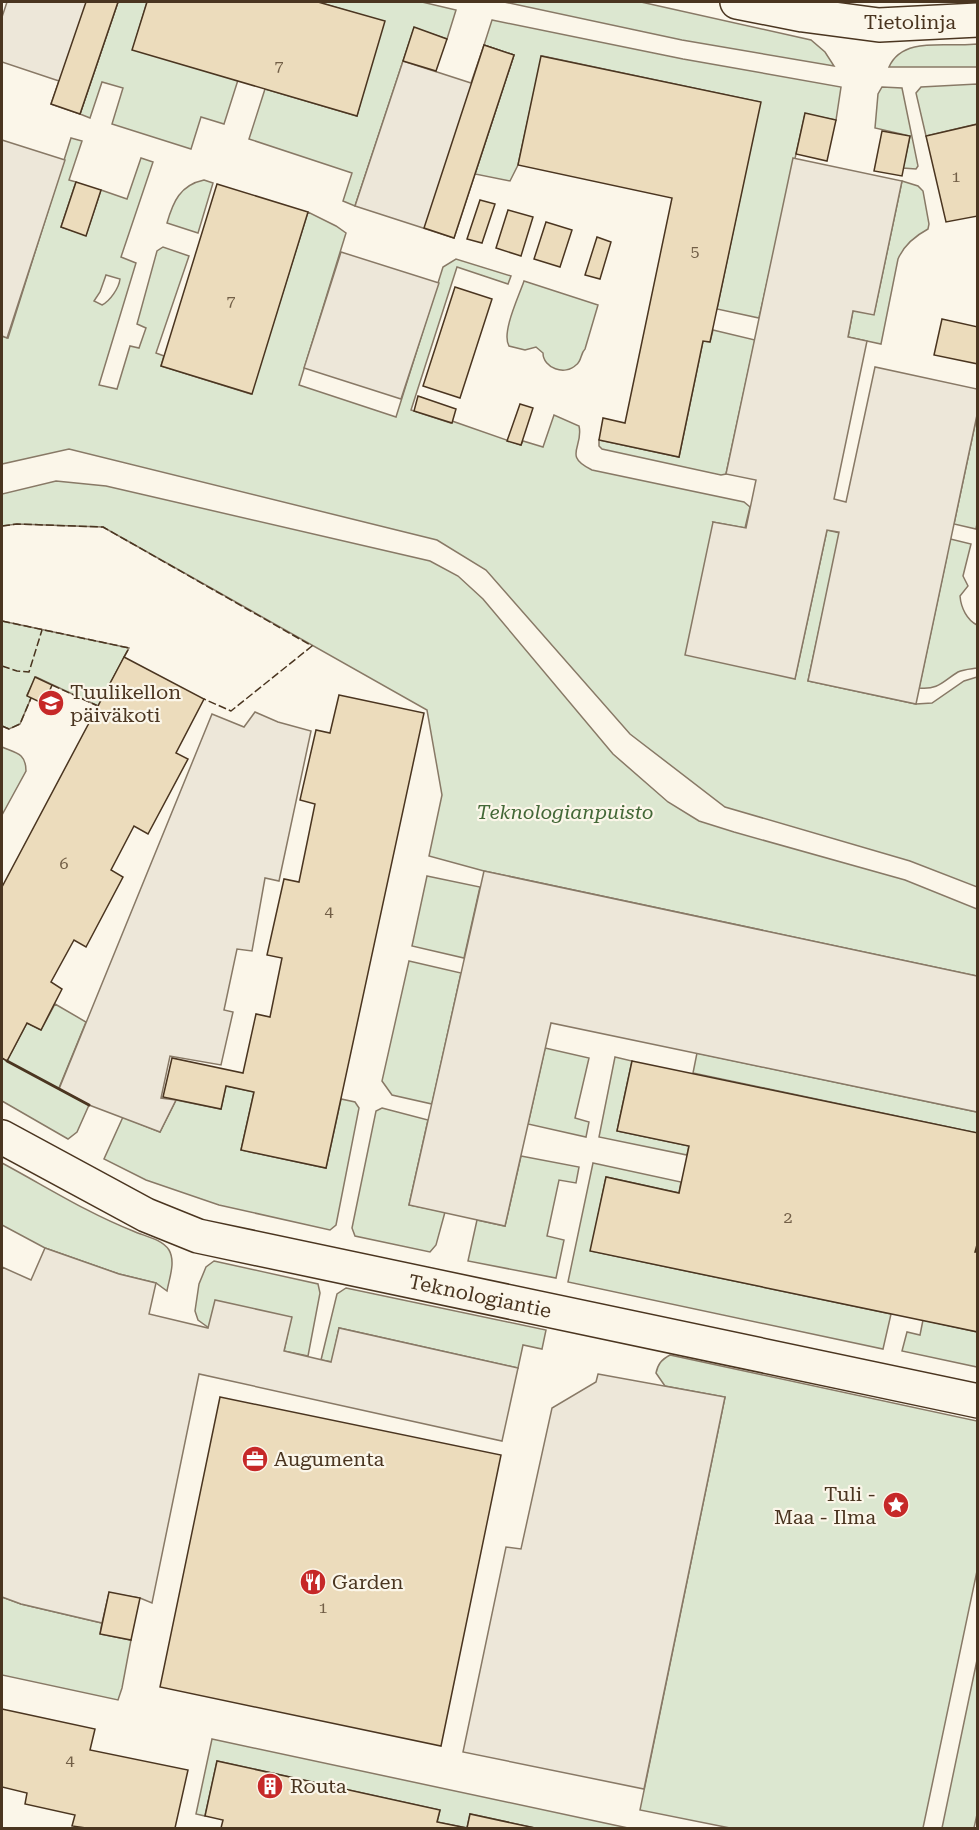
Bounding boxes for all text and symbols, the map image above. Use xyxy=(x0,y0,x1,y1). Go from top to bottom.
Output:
street label: Tietolinja xyxy=(864,10,956,34)
house number: 7 xyxy=(275,56,284,75)
house number: 1 xyxy=(952,167,961,186)
house number: 5 xyxy=(691,242,700,261)
house number: 7 xyxy=(227,291,236,310)
place label: Tuulikellon päiväkoti xyxy=(70,680,181,727)
school or university icon: Tuulikellon päiväkoti xyxy=(36,688,66,718)
park label: Teknologianpuisto xyxy=(476,800,654,824)
house number: 6 xyxy=(60,854,69,873)
house number: 4 xyxy=(325,902,334,921)
house number: 2 xyxy=(784,1208,793,1227)
street label: Teknologiantie xyxy=(406,1269,554,1323)
office icon: Augumenta xyxy=(240,1444,270,1474)
place label: Augumenta xyxy=(274,1447,385,1471)
place label: Tuli - Maa - Ilma xyxy=(774,1482,876,1529)
place icon: Tuli - Maa - Ilma xyxy=(881,1490,911,1520)
restaurant icon: Garden xyxy=(298,1567,328,1597)
place label: Garden xyxy=(332,1570,404,1594)
house number: 1 xyxy=(319,1598,328,1617)
house number: 4 xyxy=(66,1751,75,1770)
building icon: Routa xyxy=(255,1771,285,1801)
place label: Routa xyxy=(290,1774,347,1798)

